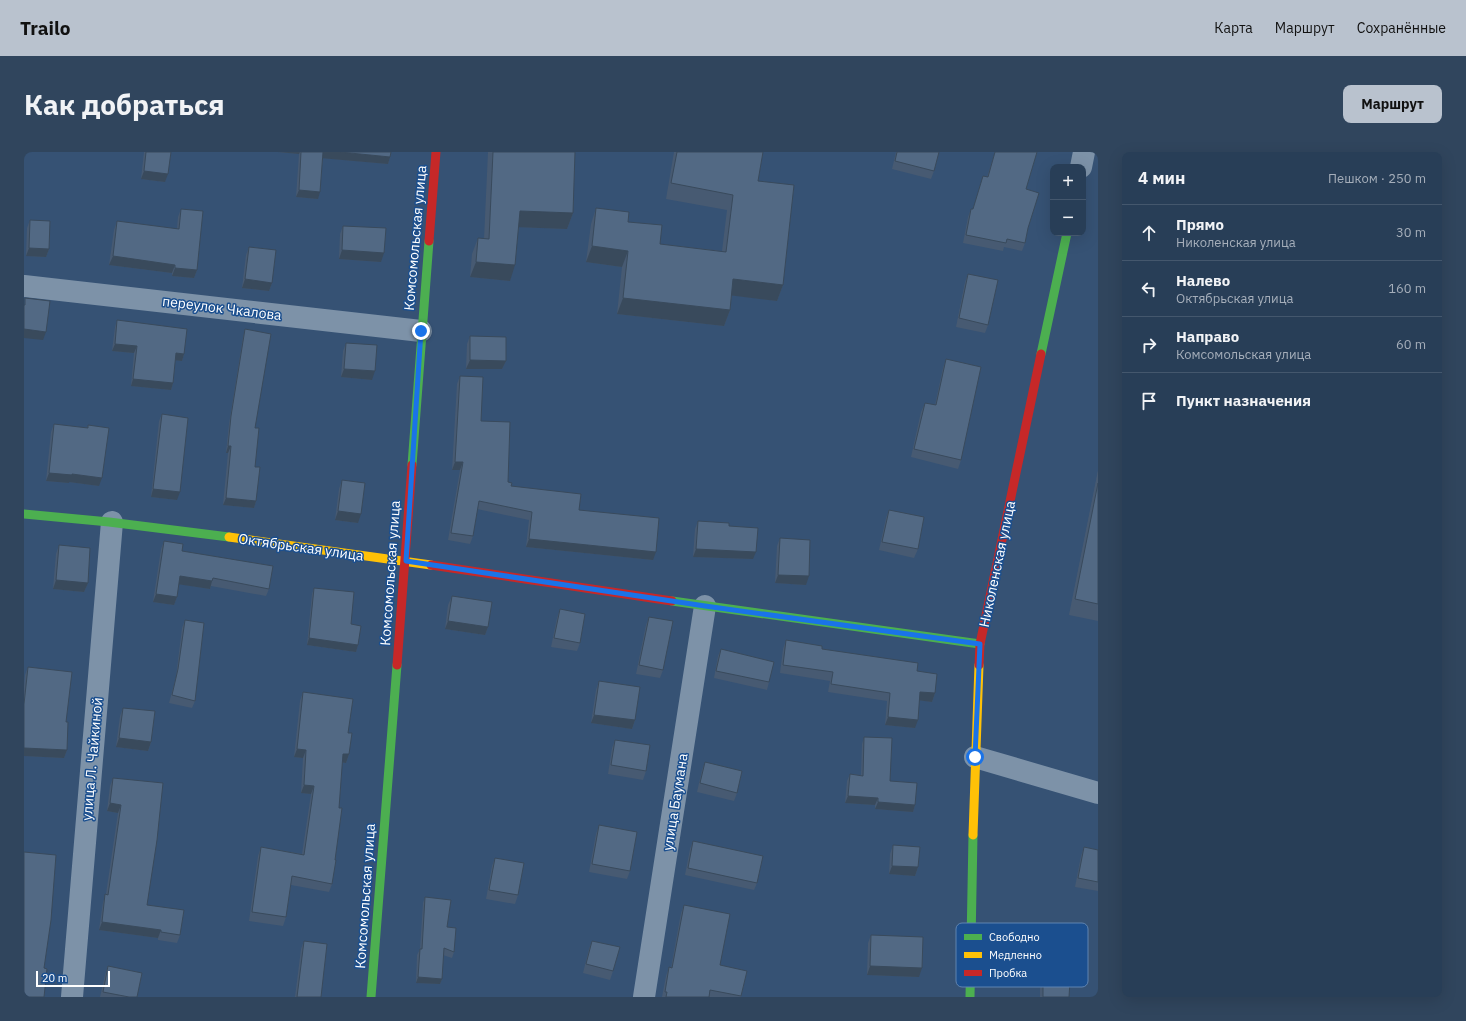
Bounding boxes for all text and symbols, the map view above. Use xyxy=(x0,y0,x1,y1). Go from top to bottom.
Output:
text: Trailo xyxy=(20,16,70,40)
text: Карта xyxy=(1214,19,1253,37)
text: Маршрут xyxy=(1275,19,1335,37)
text: Сохранённые xyxy=(1357,19,1446,37)
button: Маршрут xyxy=(1343,85,1442,123)
text: Как добраться xyxy=(24,86,225,123)
street label: Комсомольская улица xyxy=(400,164,430,311)
map controls xyxy=(1050,164,1086,236)
button: + xyxy=(1050,164,1086,200)
text: 4 мин xyxy=(1138,167,1185,189)
text: Пешком · 250 m xyxy=(1328,170,1426,187)
button: − xyxy=(1050,200,1086,236)
text: Прямо xyxy=(1176,215,1224,234)
icon: ahead xyxy=(1138,222,1160,244)
text: 30 m xyxy=(1396,224,1426,241)
text: Николенская улица xyxy=(1176,234,1296,251)
text: Налево xyxy=(1176,271,1230,290)
icon: left xyxy=(1138,278,1160,300)
text: 160 m xyxy=(1388,280,1426,297)
text: Октябрьская улица xyxy=(1176,290,1294,307)
street label: переулок Чкалова xyxy=(161,292,283,324)
route end xyxy=(412,322,430,340)
text: Направо xyxy=(1176,327,1239,346)
icon: right xyxy=(1138,334,1160,356)
text: 60 m xyxy=(1396,336,1426,353)
text: Комсомольская улица xyxy=(1176,346,1311,363)
icon: arrive xyxy=(1138,390,1160,412)
text: Пункт назначения xyxy=(1176,391,1311,410)
street label: Комсомольская улица xyxy=(376,499,404,646)
street label: Николенская улица xyxy=(975,499,1019,629)
street label: Октябрьская улица xyxy=(237,529,365,565)
street label: улица Л. Чайкиной xyxy=(78,697,106,821)
route start xyxy=(966,748,984,766)
street label: улица Баумана xyxy=(658,752,692,852)
street label: Комсомольская улица xyxy=(351,822,379,969)
legend xyxy=(956,923,1088,987)
text: Свободно xyxy=(989,930,1040,944)
text: Медленно xyxy=(989,948,1042,962)
text: Пробка xyxy=(989,966,1027,980)
scale bar xyxy=(36,969,110,988)
text: 20 m xyxy=(42,971,67,985)

